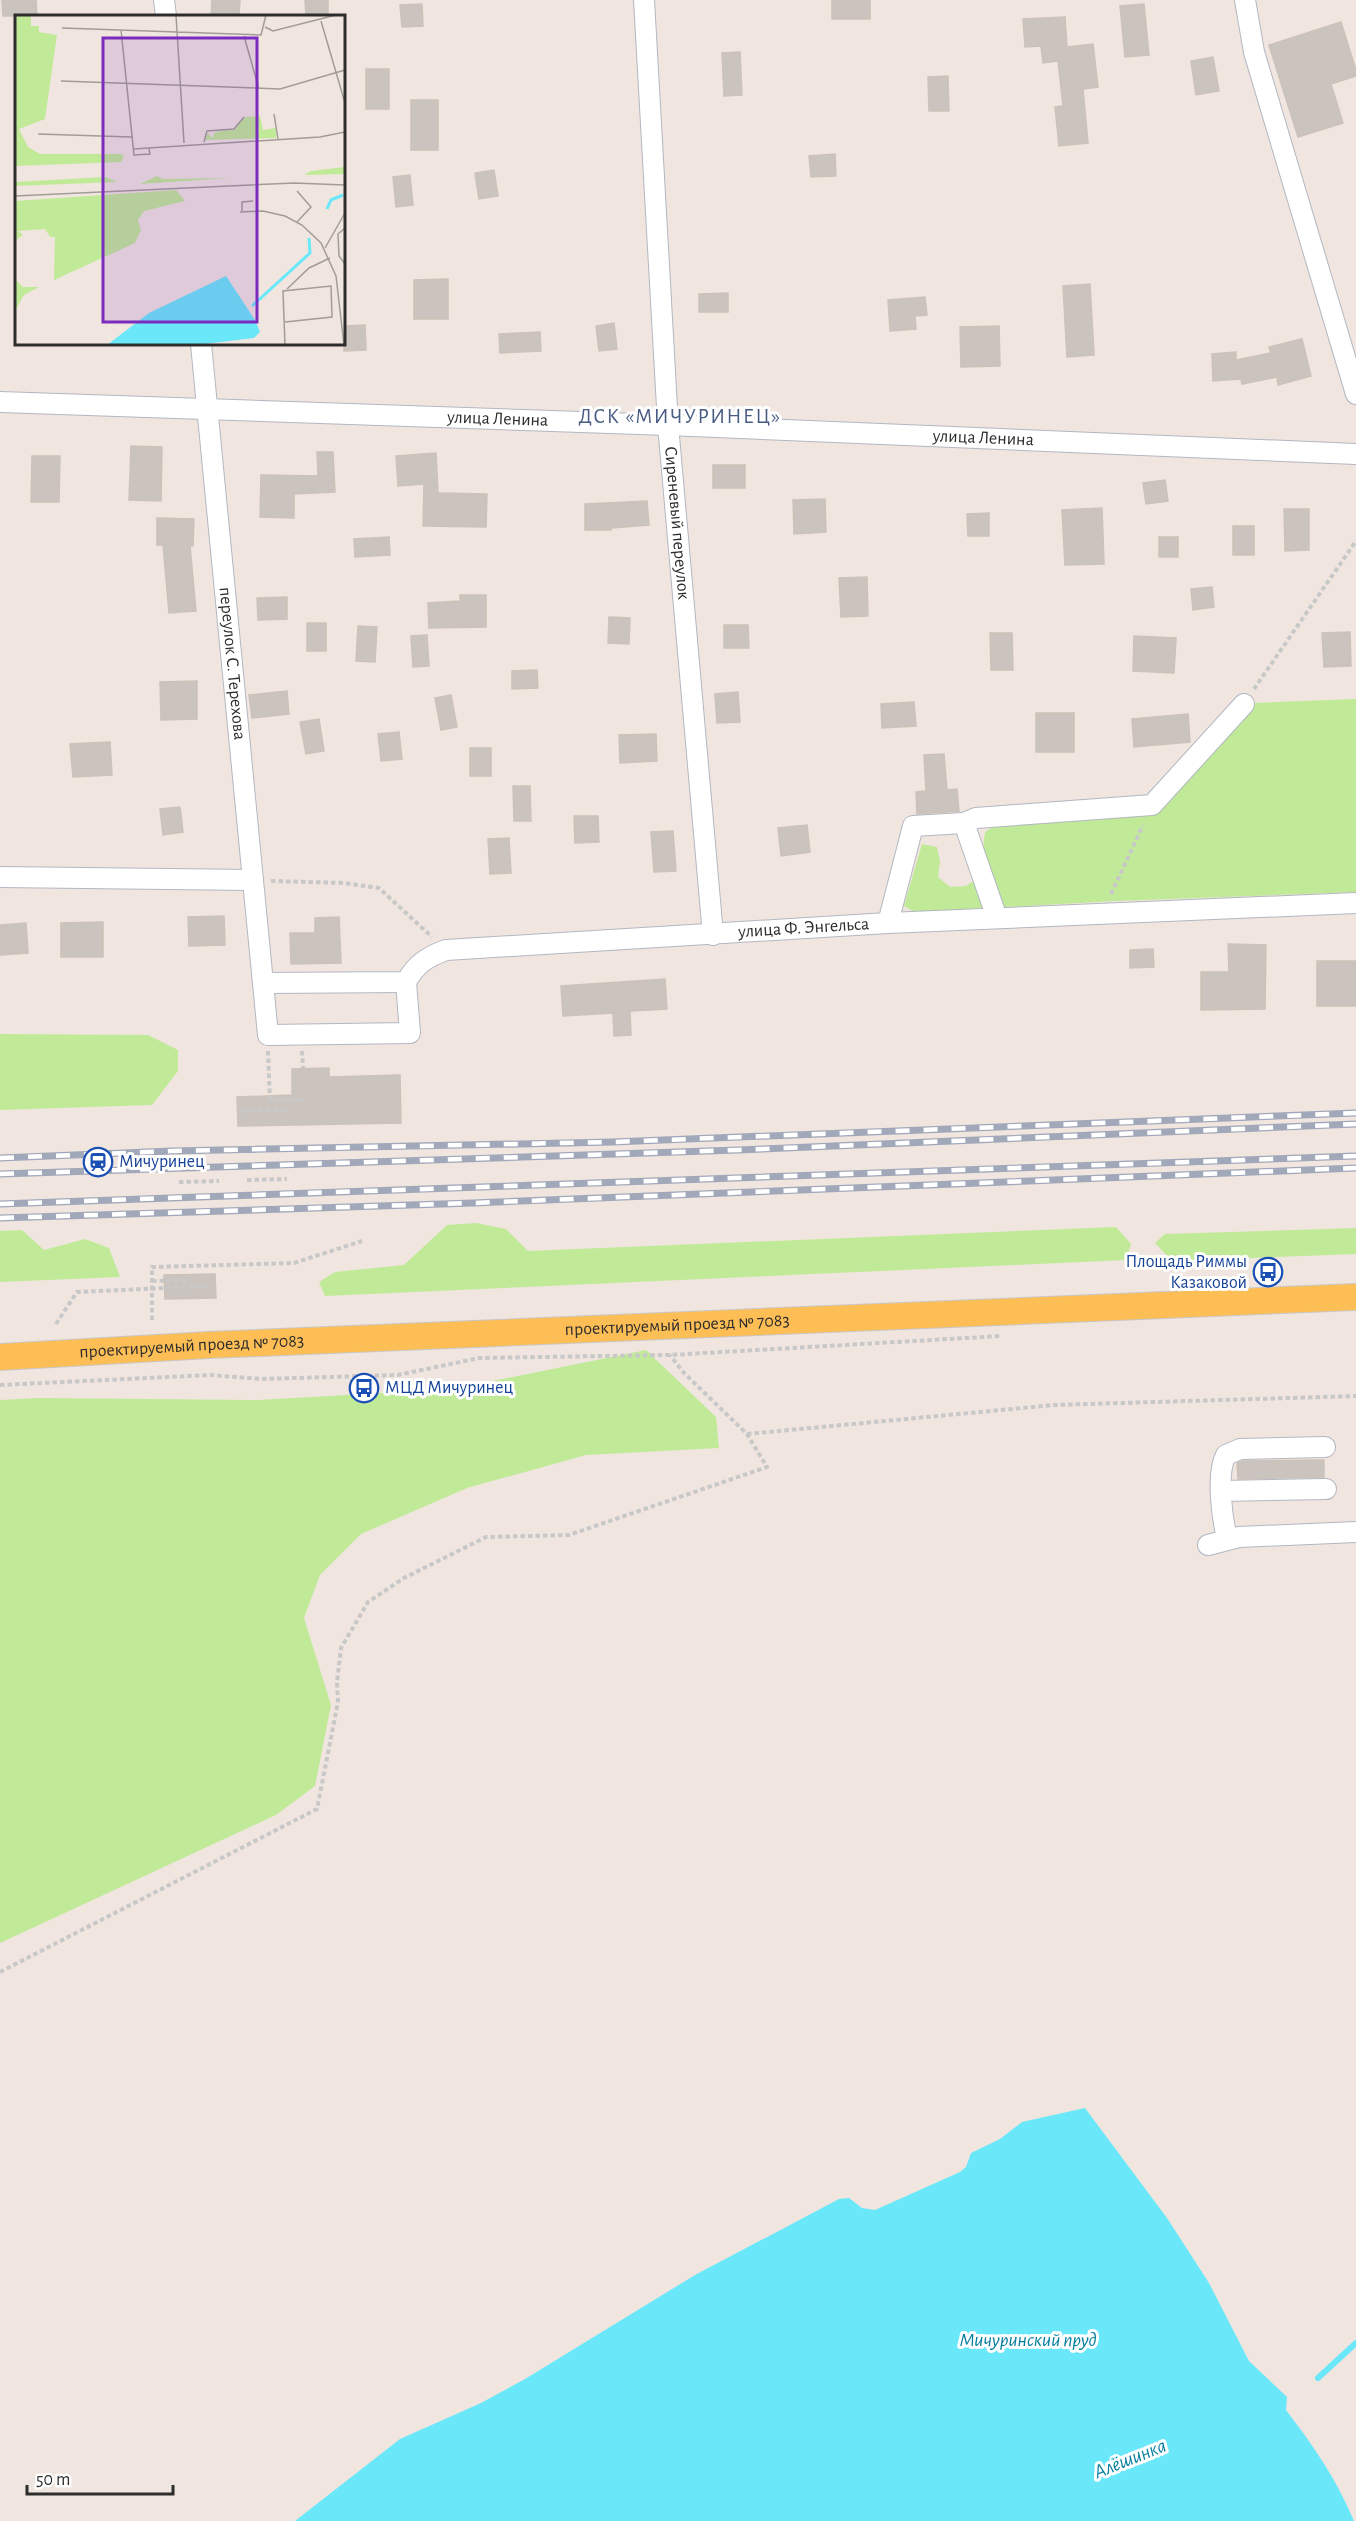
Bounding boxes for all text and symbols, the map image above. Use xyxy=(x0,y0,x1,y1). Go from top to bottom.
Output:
inset map xyxy=(15,15,345,345)
district label: ДСК «МИЧУРИНЕЦ» xyxy=(579,406,781,427)
street label: улица Ленина xyxy=(446,408,549,430)
street label: улица Ленина xyxy=(931,427,1034,449)
street label: Сиреневый переулок xyxy=(661,446,692,601)
street label: переулок С. Терехова xyxy=(216,586,248,741)
street label: улица Ф. Энгельса xyxy=(737,915,870,941)
station icon: Мичуринец xyxy=(82,1146,114,1178)
place label: Мичуринец xyxy=(119,1153,205,1171)
place label: Площадь Риммы Казаковой xyxy=(1125,1253,1247,1292)
bus stop icon: Площадь Риммы Казаковой xyxy=(1252,1256,1284,1288)
street label: проектируемый проезд № 7083 xyxy=(564,1312,790,1339)
street label: проектируемый проезд № 7083 xyxy=(79,1332,305,1361)
bus stop icon: МЦД Мичуринец xyxy=(348,1372,380,1404)
place label: МЦД Мичуринец xyxy=(385,1379,513,1397)
water label: Мичуринский пруд xyxy=(959,2330,1097,2350)
water label: Алёшинка xyxy=(1090,2435,1169,2483)
scale bar xyxy=(27,2458,172,2496)
text: 50 m xyxy=(36,2471,70,2489)

